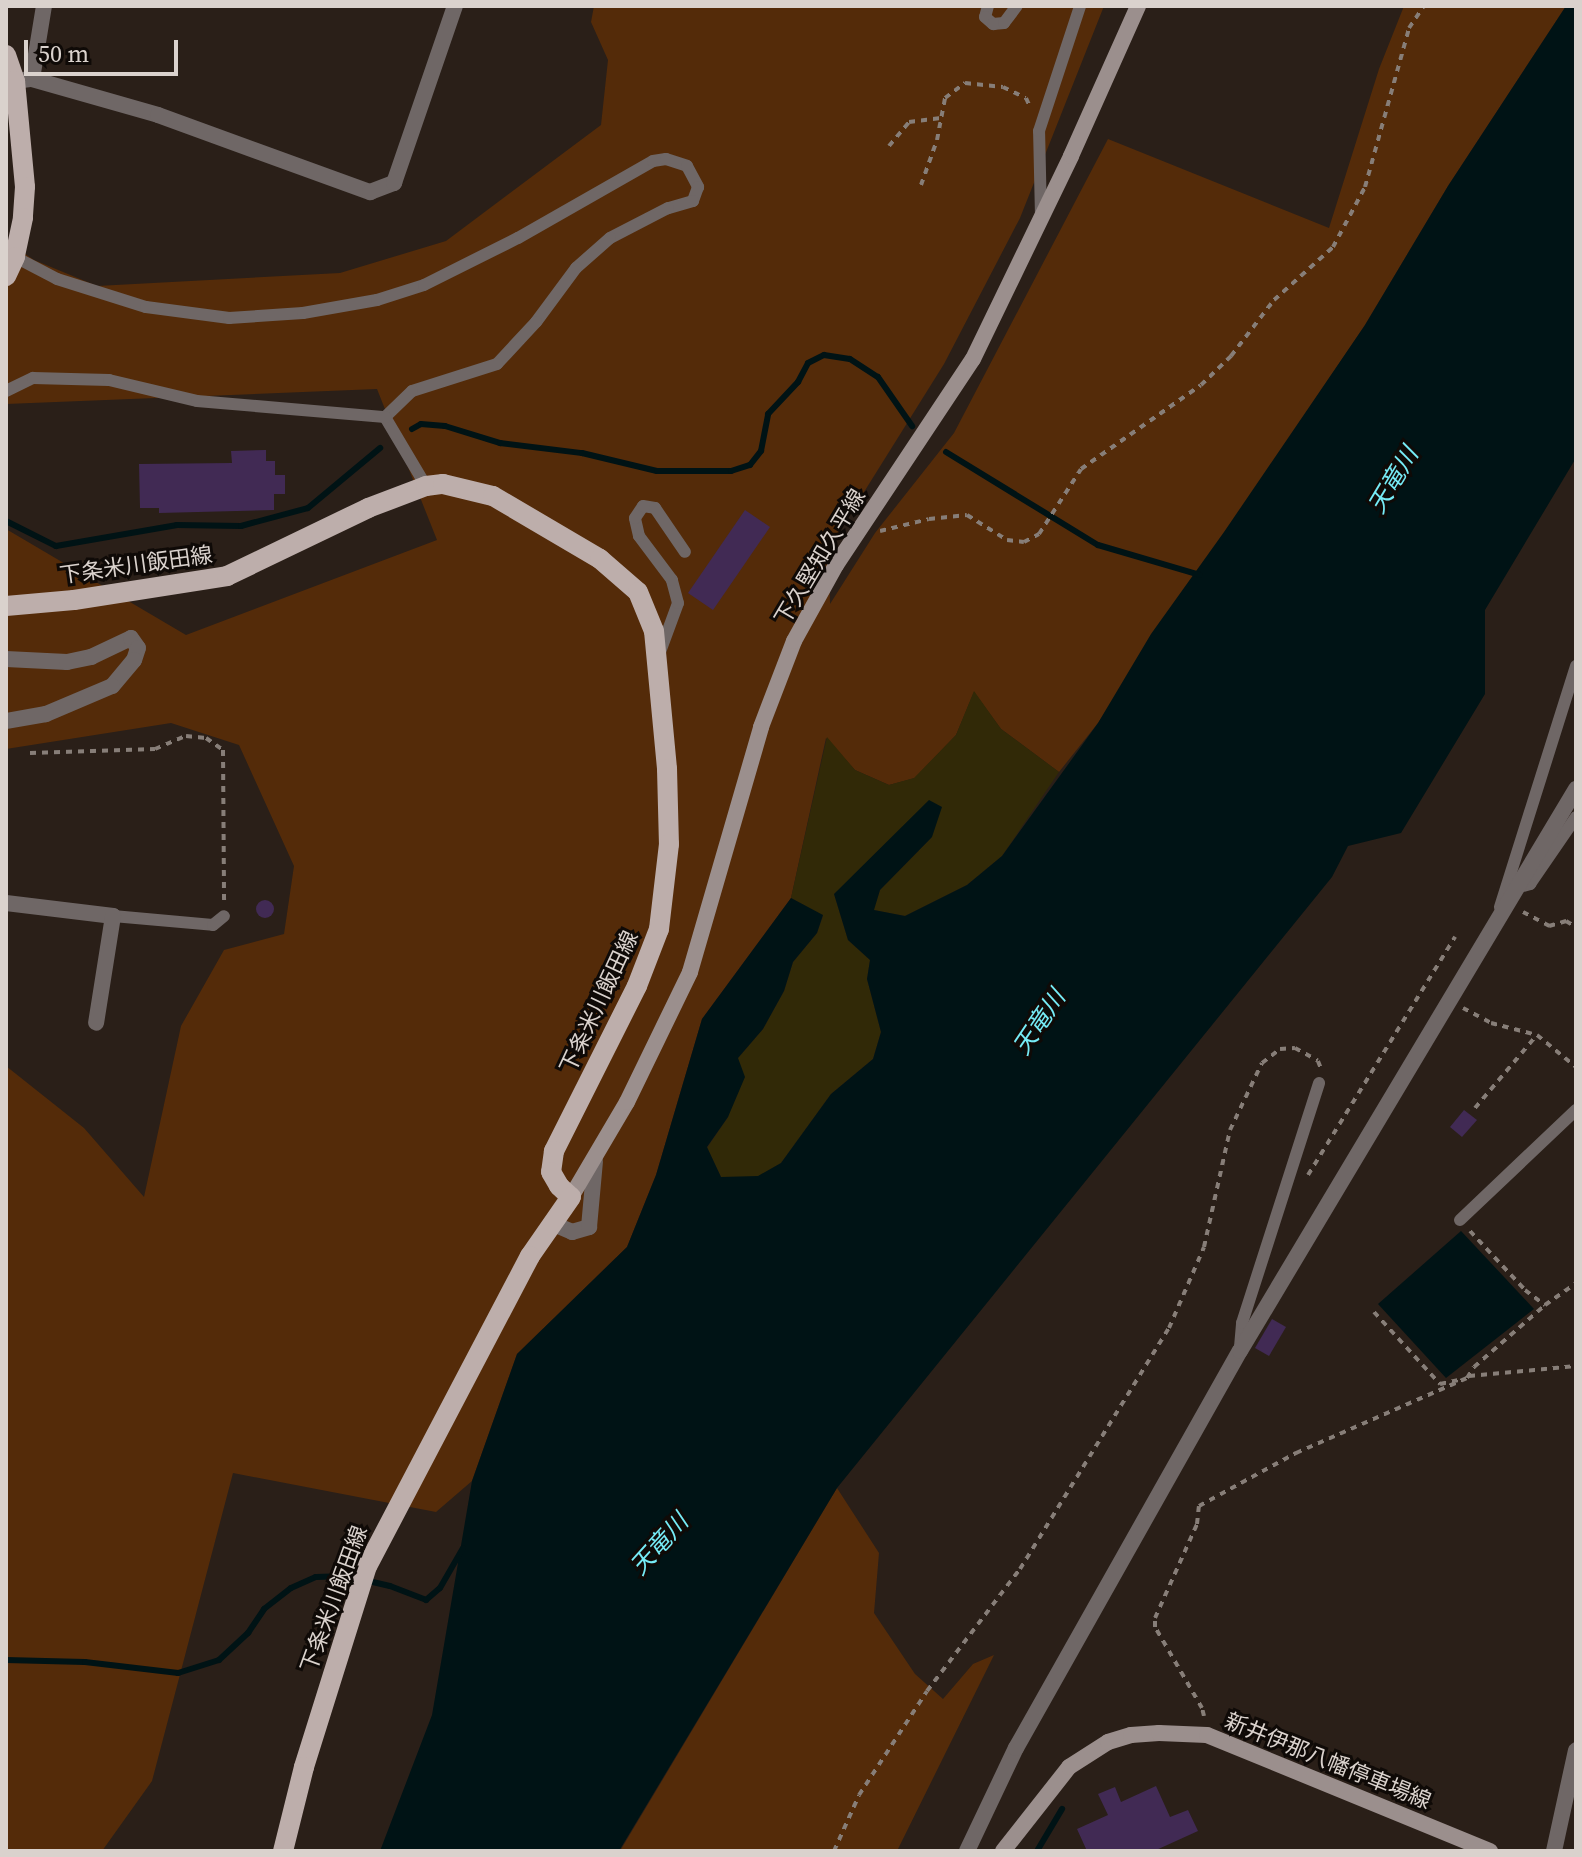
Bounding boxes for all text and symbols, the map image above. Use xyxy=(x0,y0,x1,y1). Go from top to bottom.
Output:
scale bar xyxy=(28,24,182,74)
text: 50 m xyxy=(38,37,89,70)
water label: 天竜川 xyxy=(1362,442,1424,518)
street label: 下久堅知久平線 xyxy=(769,484,871,630)
street label: 下条米川飯田線 xyxy=(58,541,214,589)
street label: 下条米川飯田線 xyxy=(554,927,644,1077)
water label: 天竜川 xyxy=(1007,984,1071,1060)
water label: 天竜川 xyxy=(624,1508,694,1580)
street label: 下条米川飯田線 xyxy=(295,1522,373,1676)
street label: 新井伊那八幡停車場線 xyxy=(1221,1708,1435,1814)

